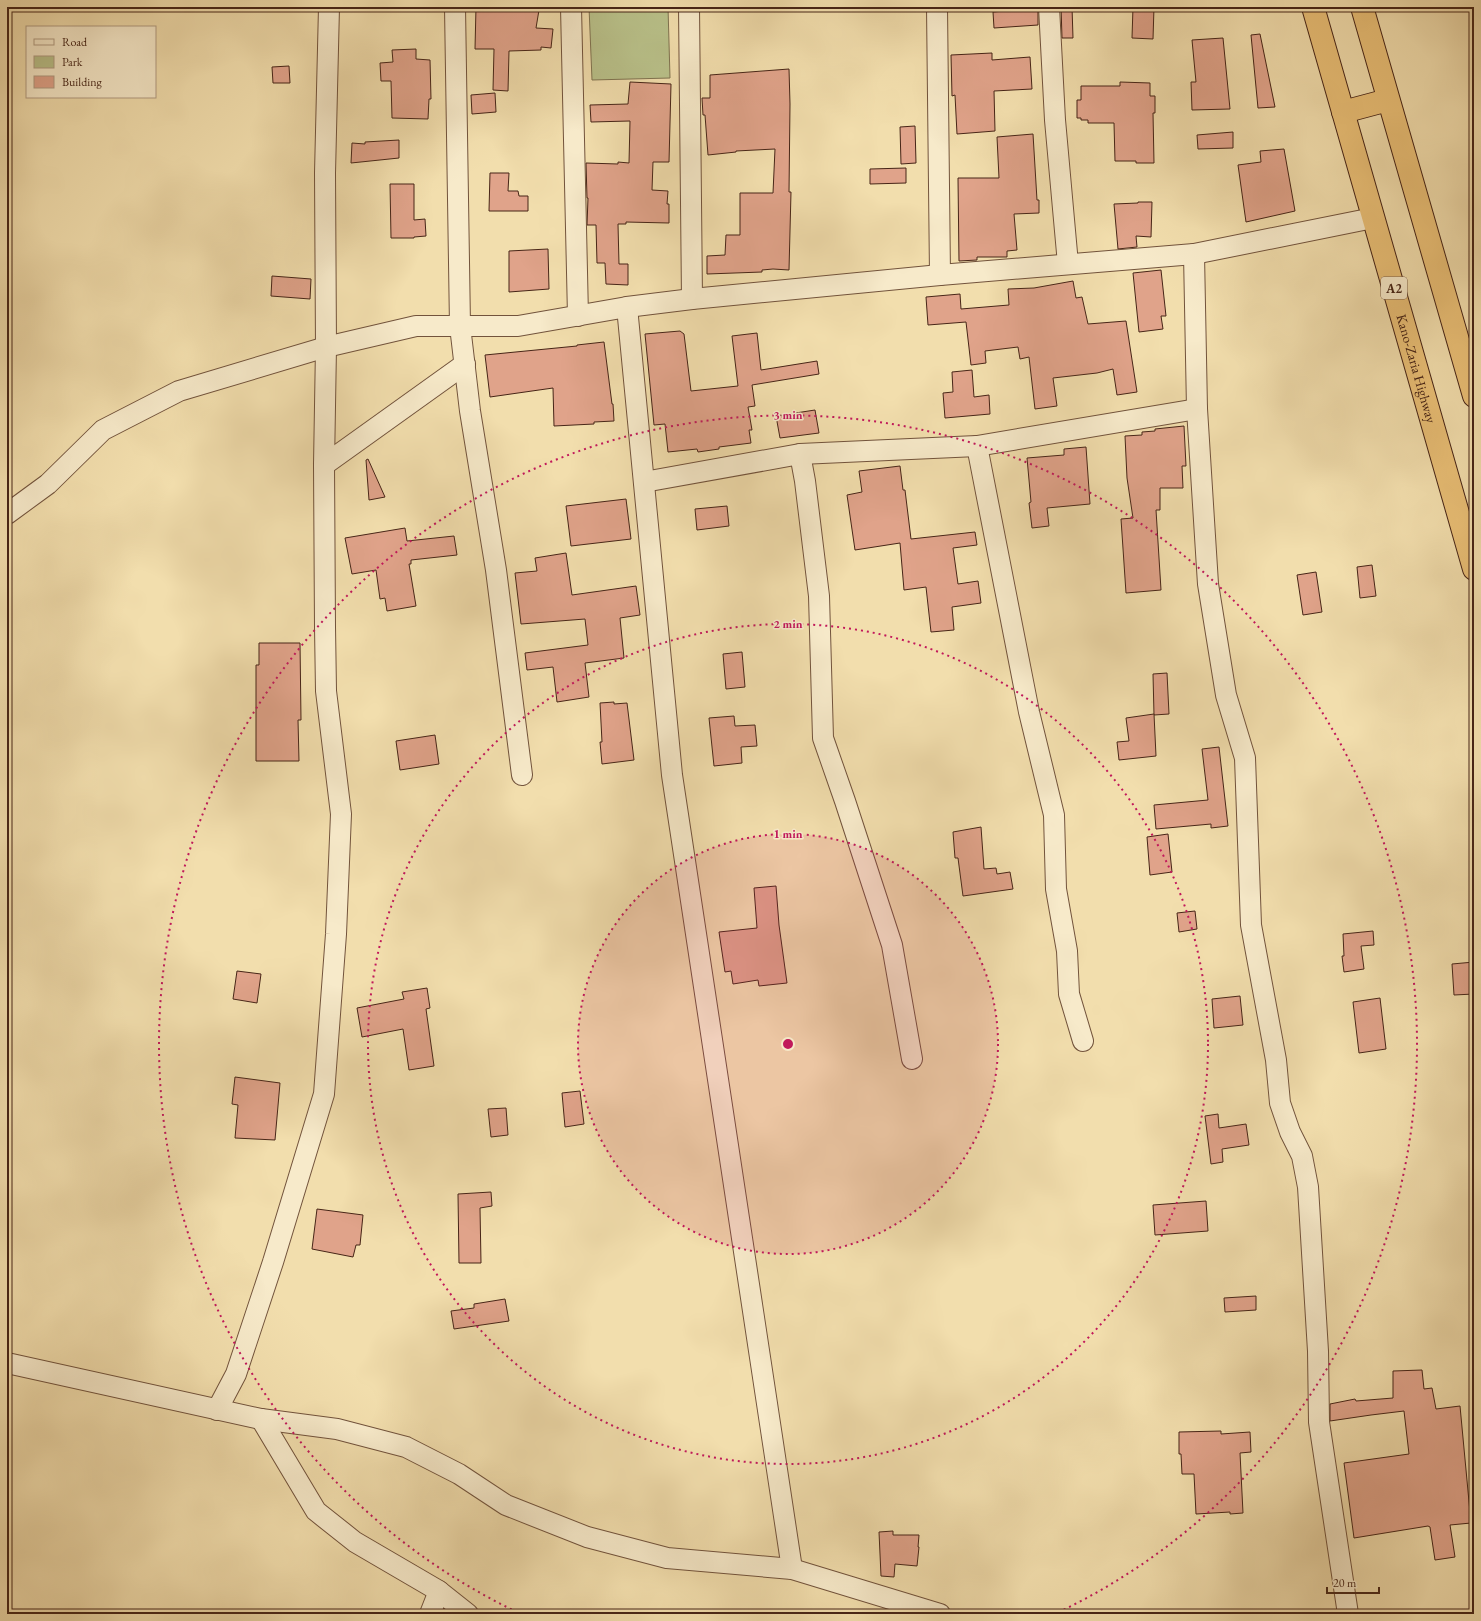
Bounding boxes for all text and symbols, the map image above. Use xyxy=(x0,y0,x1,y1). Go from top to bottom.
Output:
legend xyxy=(26,26,156,98)
text: Road xyxy=(62,34,88,50)
text: Park xyxy=(62,54,83,70)
text: Building xyxy=(62,74,103,90)
road number: A2 xyxy=(1381,277,1407,299)
street label: Kano-Zaria Highway xyxy=(1392,312,1441,426)
text: 3 min xyxy=(773,407,803,423)
text: 2 min xyxy=(773,616,803,632)
text: 1 min xyxy=(773,826,803,842)
centre of rings xyxy=(781,1037,795,1051)
scale bar xyxy=(1327,1569,1379,1595)
text: 20 m xyxy=(1333,1575,1357,1591)

